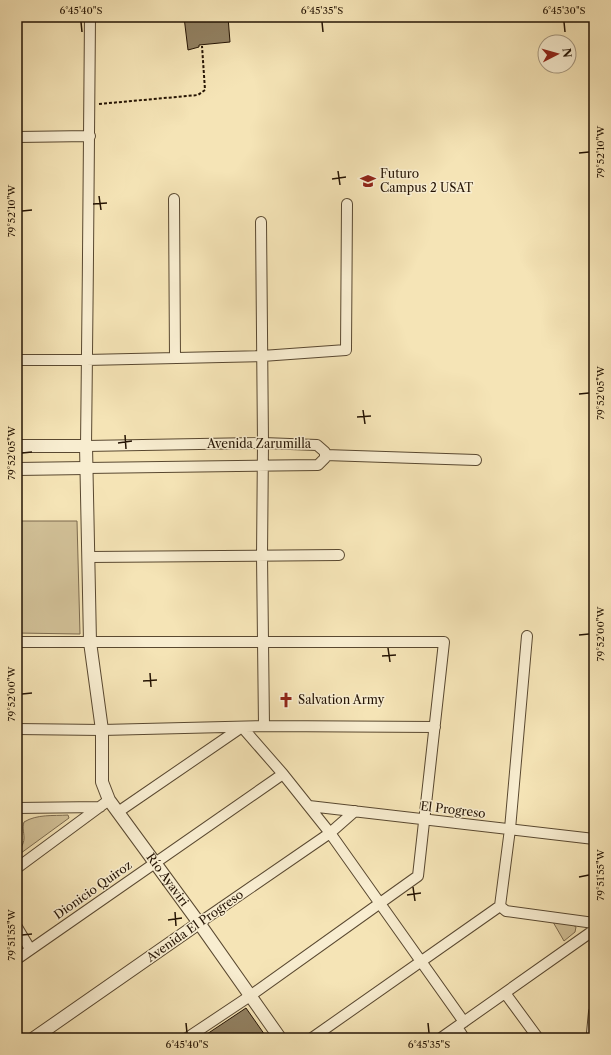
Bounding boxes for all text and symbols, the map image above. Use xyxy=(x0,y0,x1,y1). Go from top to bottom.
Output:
text: 6°45'40"S xyxy=(60,4,102,17)
text: 6°45'35"S xyxy=(301,4,343,17)
text: 6°45'30"S xyxy=(542,4,586,17)
north arrow xyxy=(537,34,577,74)
text: N xyxy=(559,47,574,59)
text: 79°52'10"W xyxy=(594,125,607,178)
place label: Futuro Campus 2 USAT xyxy=(380,166,473,195)
school or university icon: Futuro Campus 2 USAT xyxy=(359,172,377,190)
text: 79°52'10"W xyxy=(5,184,18,237)
text: 79°52'05"W xyxy=(594,365,607,420)
text: 79°52'05"W xyxy=(5,425,18,480)
street label: Avenida Zarumilla xyxy=(206,436,312,451)
text: 79°52'00"W xyxy=(594,606,607,661)
text: 79°52'00"W xyxy=(5,666,18,721)
church icon: Salvation Army xyxy=(277,691,295,709)
place label: Salvation Army xyxy=(298,692,385,707)
street label: El Progreso xyxy=(420,798,487,821)
text: 79°51'55"W xyxy=(594,848,607,901)
street label: Río Ayaviri xyxy=(143,850,192,909)
street label: Dionicio Quiroz xyxy=(51,857,135,922)
street label: Avenida El Progreso xyxy=(143,887,246,965)
text: 79°51'55"W xyxy=(5,908,18,961)
text: 6°45'40"S xyxy=(166,1038,208,1051)
text: 6°45'35"S xyxy=(408,1038,450,1051)

